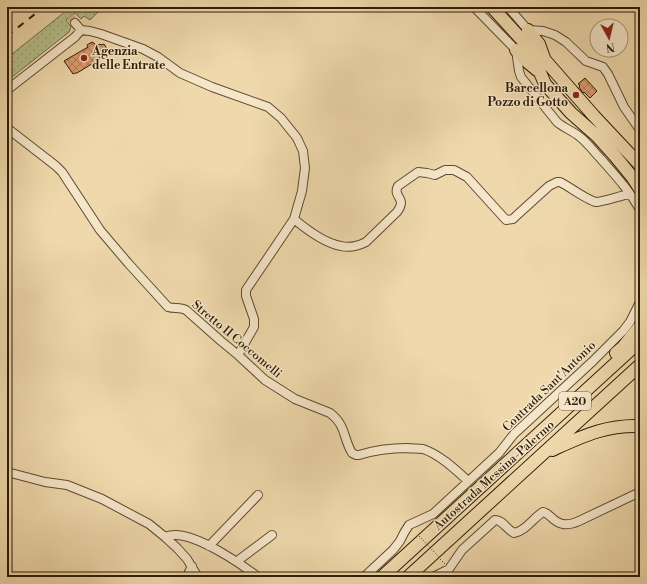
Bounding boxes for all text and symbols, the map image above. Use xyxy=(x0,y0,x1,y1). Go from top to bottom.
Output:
north arrow xyxy=(589,18,629,58)
text: N xyxy=(605,39,616,54)
place label: Agenzia delle Entrate xyxy=(91,44,166,73)
marker: Agenzia delle Entrate xyxy=(79,53,89,63)
place label: Barcellona Pozzo di Gotto xyxy=(487,81,568,110)
marker: Barcellona Pozzo di Gotto xyxy=(571,90,581,100)
street label: Stretto II Coccomelli xyxy=(189,297,285,381)
street label: Contrada Sant'Antonio xyxy=(500,338,599,435)
road number: A20 xyxy=(559,392,591,410)
street label: Autostrada Messina-Palermo xyxy=(430,417,558,534)

